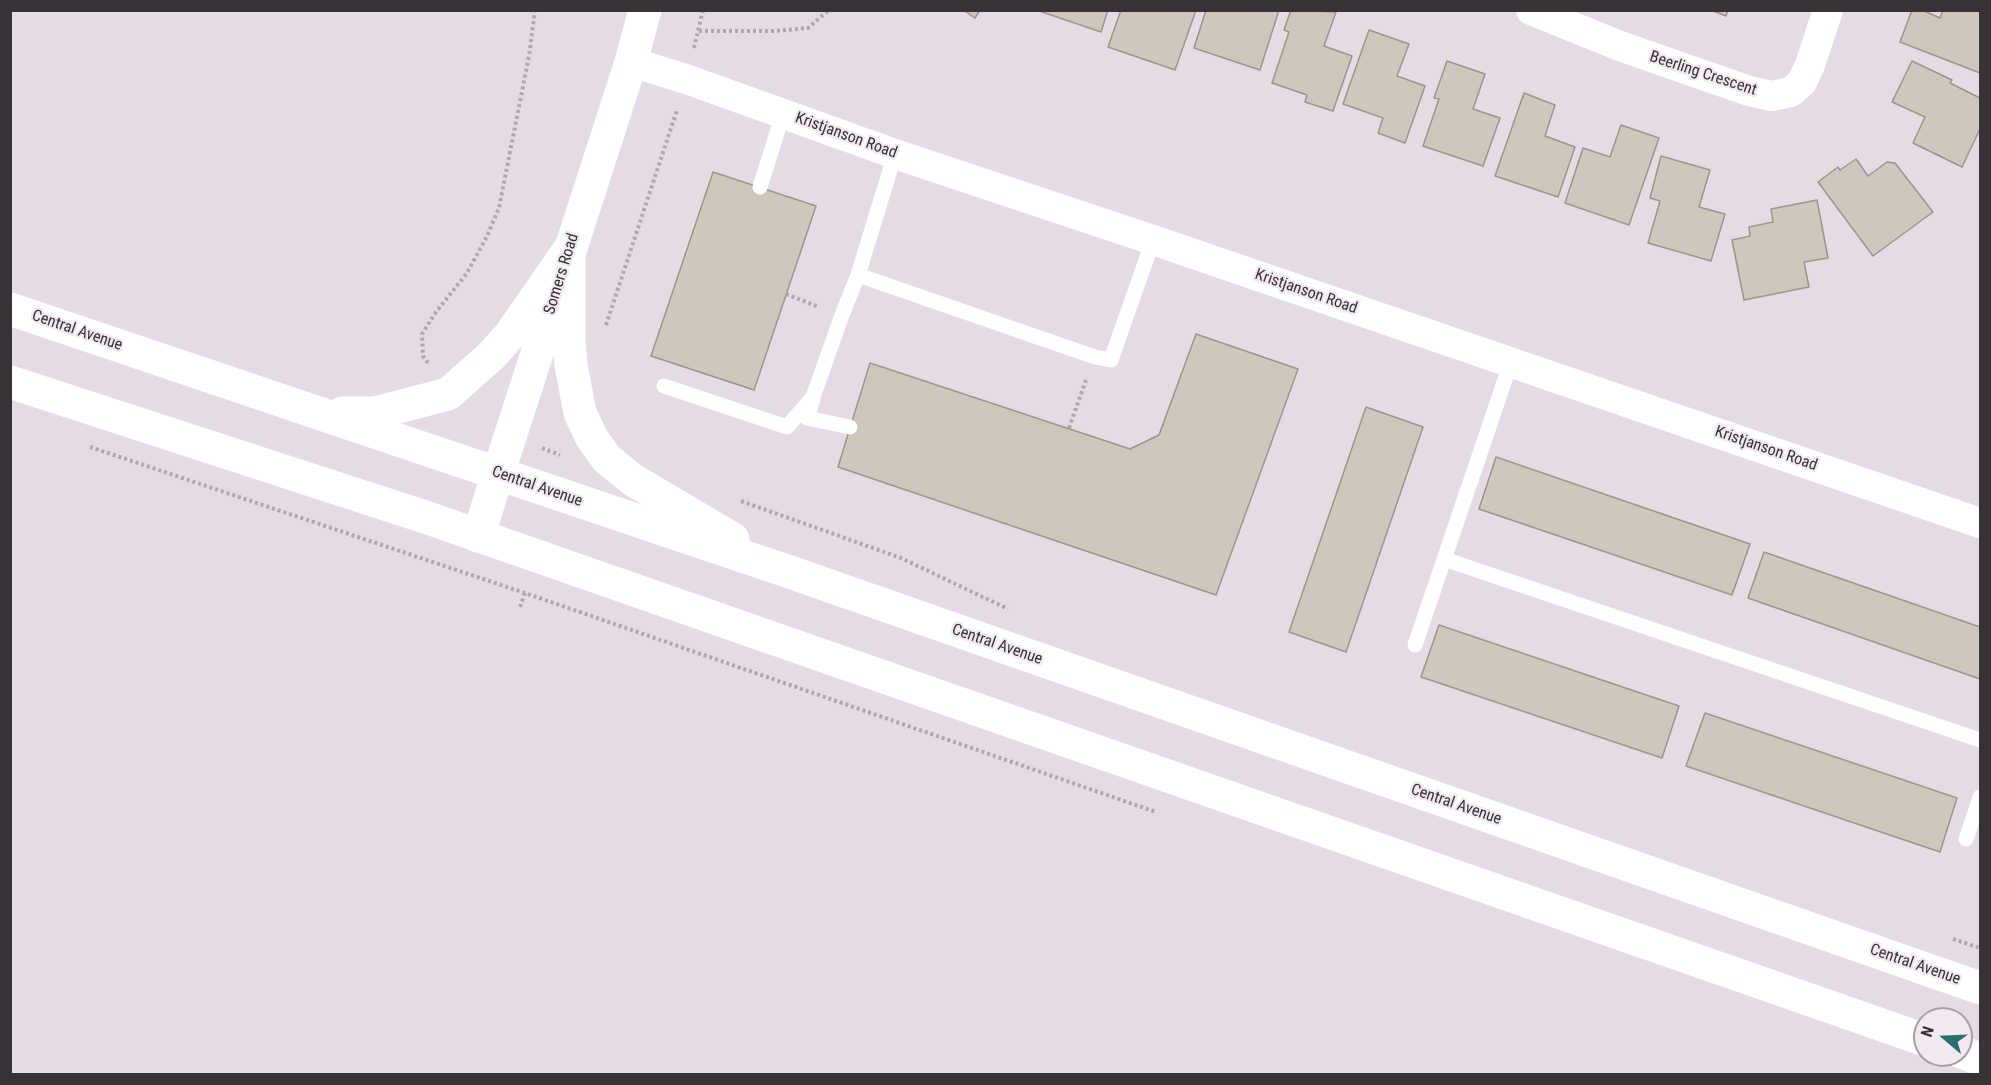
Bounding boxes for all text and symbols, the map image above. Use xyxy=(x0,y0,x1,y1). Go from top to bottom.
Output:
street label: Beerling Crescent xyxy=(1647,48,1759,100)
street label: Kristjanson Road xyxy=(792,109,900,163)
street label: Somers Road xyxy=(541,231,583,317)
street label: Kristjanson Road xyxy=(1252,265,1360,319)
street label: Central Avenue xyxy=(29,307,125,355)
street label: Kristjanson Road xyxy=(1712,422,1820,476)
street label: Central Avenue xyxy=(489,463,585,511)
street label: Central Avenue xyxy=(949,621,1045,669)
street label: Central Avenue xyxy=(1408,781,1504,829)
street label: Central Avenue xyxy=(1867,941,1963,989)
north arrow xyxy=(1913,1007,1973,1067)
text: N xyxy=(1917,1024,1938,1039)

